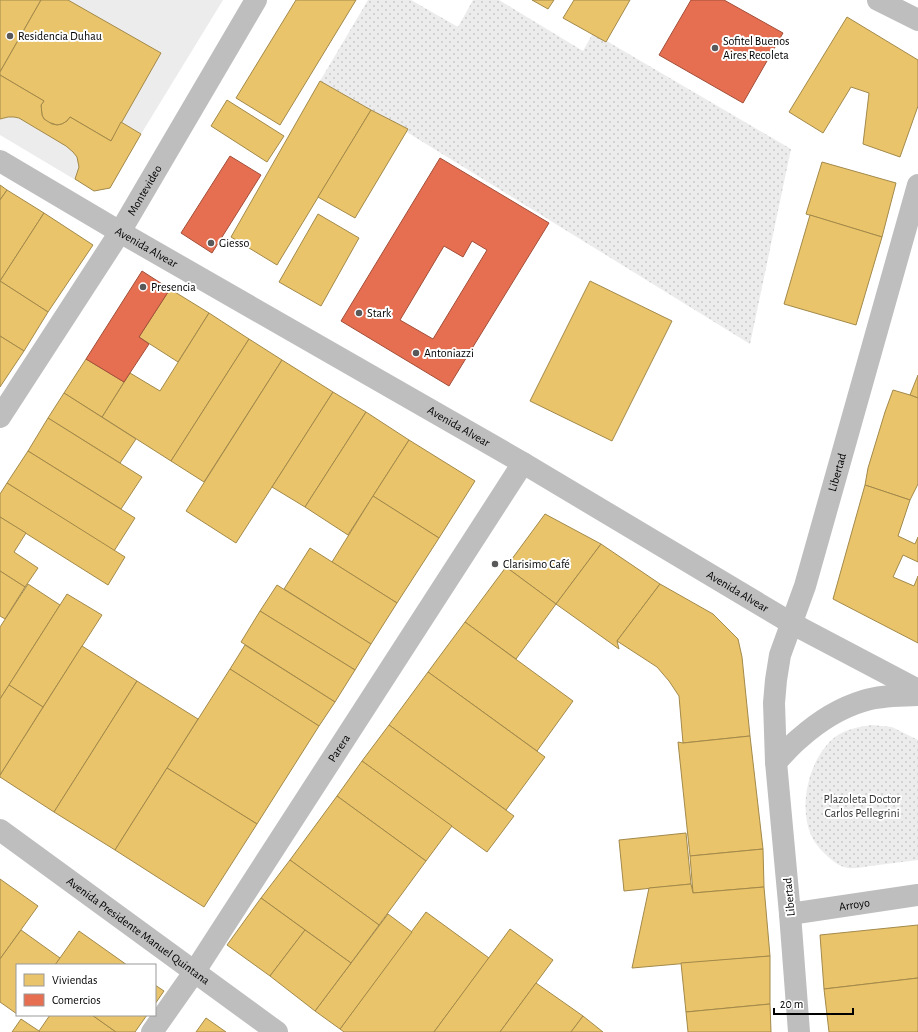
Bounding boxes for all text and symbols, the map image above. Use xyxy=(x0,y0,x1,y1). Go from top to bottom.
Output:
place label: Residencia Duhau xyxy=(18,30,102,42)
marker: Residencia Duhau xyxy=(5,31,15,41)
place label: Sofitel Buenos Aires Recoleta xyxy=(723,35,789,61)
marker: Sofitel Buenos Aires Recoleta xyxy=(710,43,720,53)
street label: Montevideo xyxy=(125,163,164,217)
street label: Avenida Alvear xyxy=(113,225,180,270)
place label: Giesso xyxy=(219,237,250,249)
marker: Giesso xyxy=(206,238,216,248)
place label: Presencia xyxy=(151,281,196,293)
marker: Presencia xyxy=(138,282,148,292)
place label: Stark xyxy=(367,307,392,319)
marker: Stark xyxy=(354,308,364,318)
place label: Antoniazzi xyxy=(424,347,474,359)
marker: Antoniazzi xyxy=(411,348,421,358)
street label: Avenida Alvear xyxy=(426,404,492,449)
street label: Libertad xyxy=(826,452,848,493)
place label: Clarisimo Café xyxy=(503,558,570,570)
marker: Clarisimo Café xyxy=(490,559,500,569)
street label: Avenida Alvear xyxy=(705,568,771,614)
street label: Parera xyxy=(326,732,352,764)
park label: Plazoleta Doctor Carlos Pellegrini xyxy=(824,793,901,819)
street label: Avenida Presidente Manuel Quintana xyxy=(64,875,212,987)
street label: Libertad xyxy=(781,877,797,917)
street label: Arroyo xyxy=(838,896,871,913)
legend xyxy=(16,964,156,1016)
text: Viviendas xyxy=(52,974,98,986)
scale bar xyxy=(774,990,853,1016)
text: Comercios xyxy=(52,994,101,1006)
text: 20 m xyxy=(780,998,803,1010)

